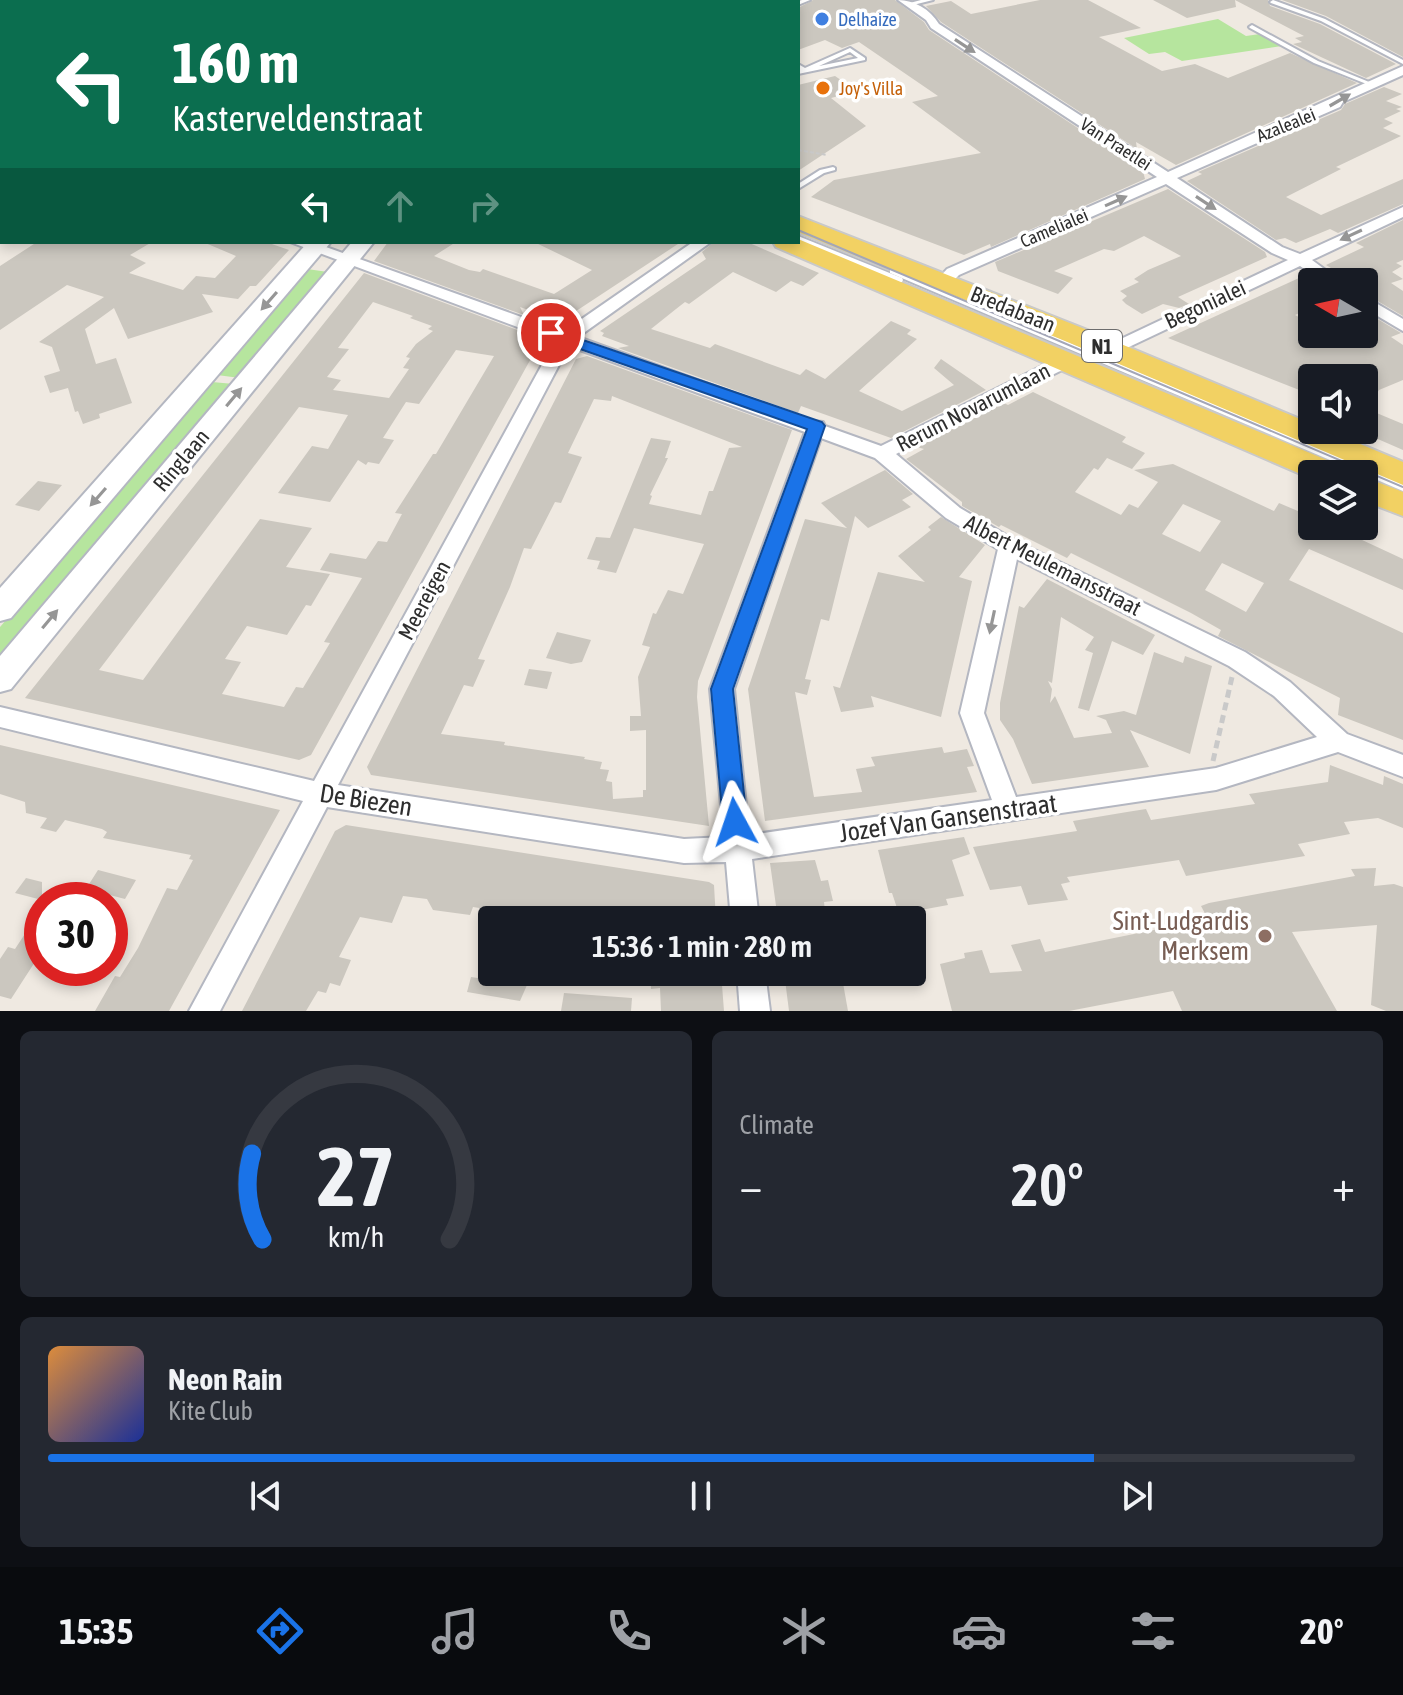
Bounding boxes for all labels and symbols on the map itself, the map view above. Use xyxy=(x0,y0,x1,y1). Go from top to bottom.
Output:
place label: Delhaize xyxy=(838,9,897,30)
marker: Delhaize xyxy=(813,10,831,28)
one-way arrow xyxy=(954,38,976,52)
place label: Joy's Villa xyxy=(839,78,903,99)
marker: Joy's Villa xyxy=(814,79,832,97)
one-way arrow xyxy=(1328,93,1351,108)
street label: Azalealei xyxy=(1253,104,1319,146)
street label: Van Praetlei xyxy=(1077,113,1155,175)
one-way arrow xyxy=(1104,195,1127,208)
one-way arrow xyxy=(1195,195,1217,210)
street label: Camelialei xyxy=(1017,204,1091,252)
one-way arrow xyxy=(1339,228,1363,242)
north arrow xyxy=(1298,268,1378,348)
street label: Begonialei xyxy=(1160,274,1250,334)
street label: Bredabaan xyxy=(967,280,1059,338)
one-way arrow xyxy=(261,290,278,310)
pin xyxy=(517,299,585,367)
road number: N1 xyxy=(1082,330,1122,362)
street label: Rerum Novarumlaan xyxy=(892,357,1054,457)
one-way arrow xyxy=(225,387,242,407)
street label: Ringlaan xyxy=(148,424,214,496)
one-way arrow xyxy=(90,486,107,506)
street label: Albert Meulemansstraat xyxy=(960,509,1146,621)
street label: Meereigen xyxy=(392,556,456,644)
one-way arrow xyxy=(41,609,58,629)
one-way arrow xyxy=(985,610,998,635)
street label: De Biezen xyxy=(317,778,415,822)
position arrow xyxy=(693,780,777,864)
street label: Jozef Van Gansenstraat xyxy=(837,788,1059,848)
speed limit sign: 30 xyxy=(24,882,128,986)
place label: Sint-Ludgardis Merksem xyxy=(1113,906,1249,966)
marker: Sint-Ludgardis Merksem xyxy=(1256,927,1274,945)

